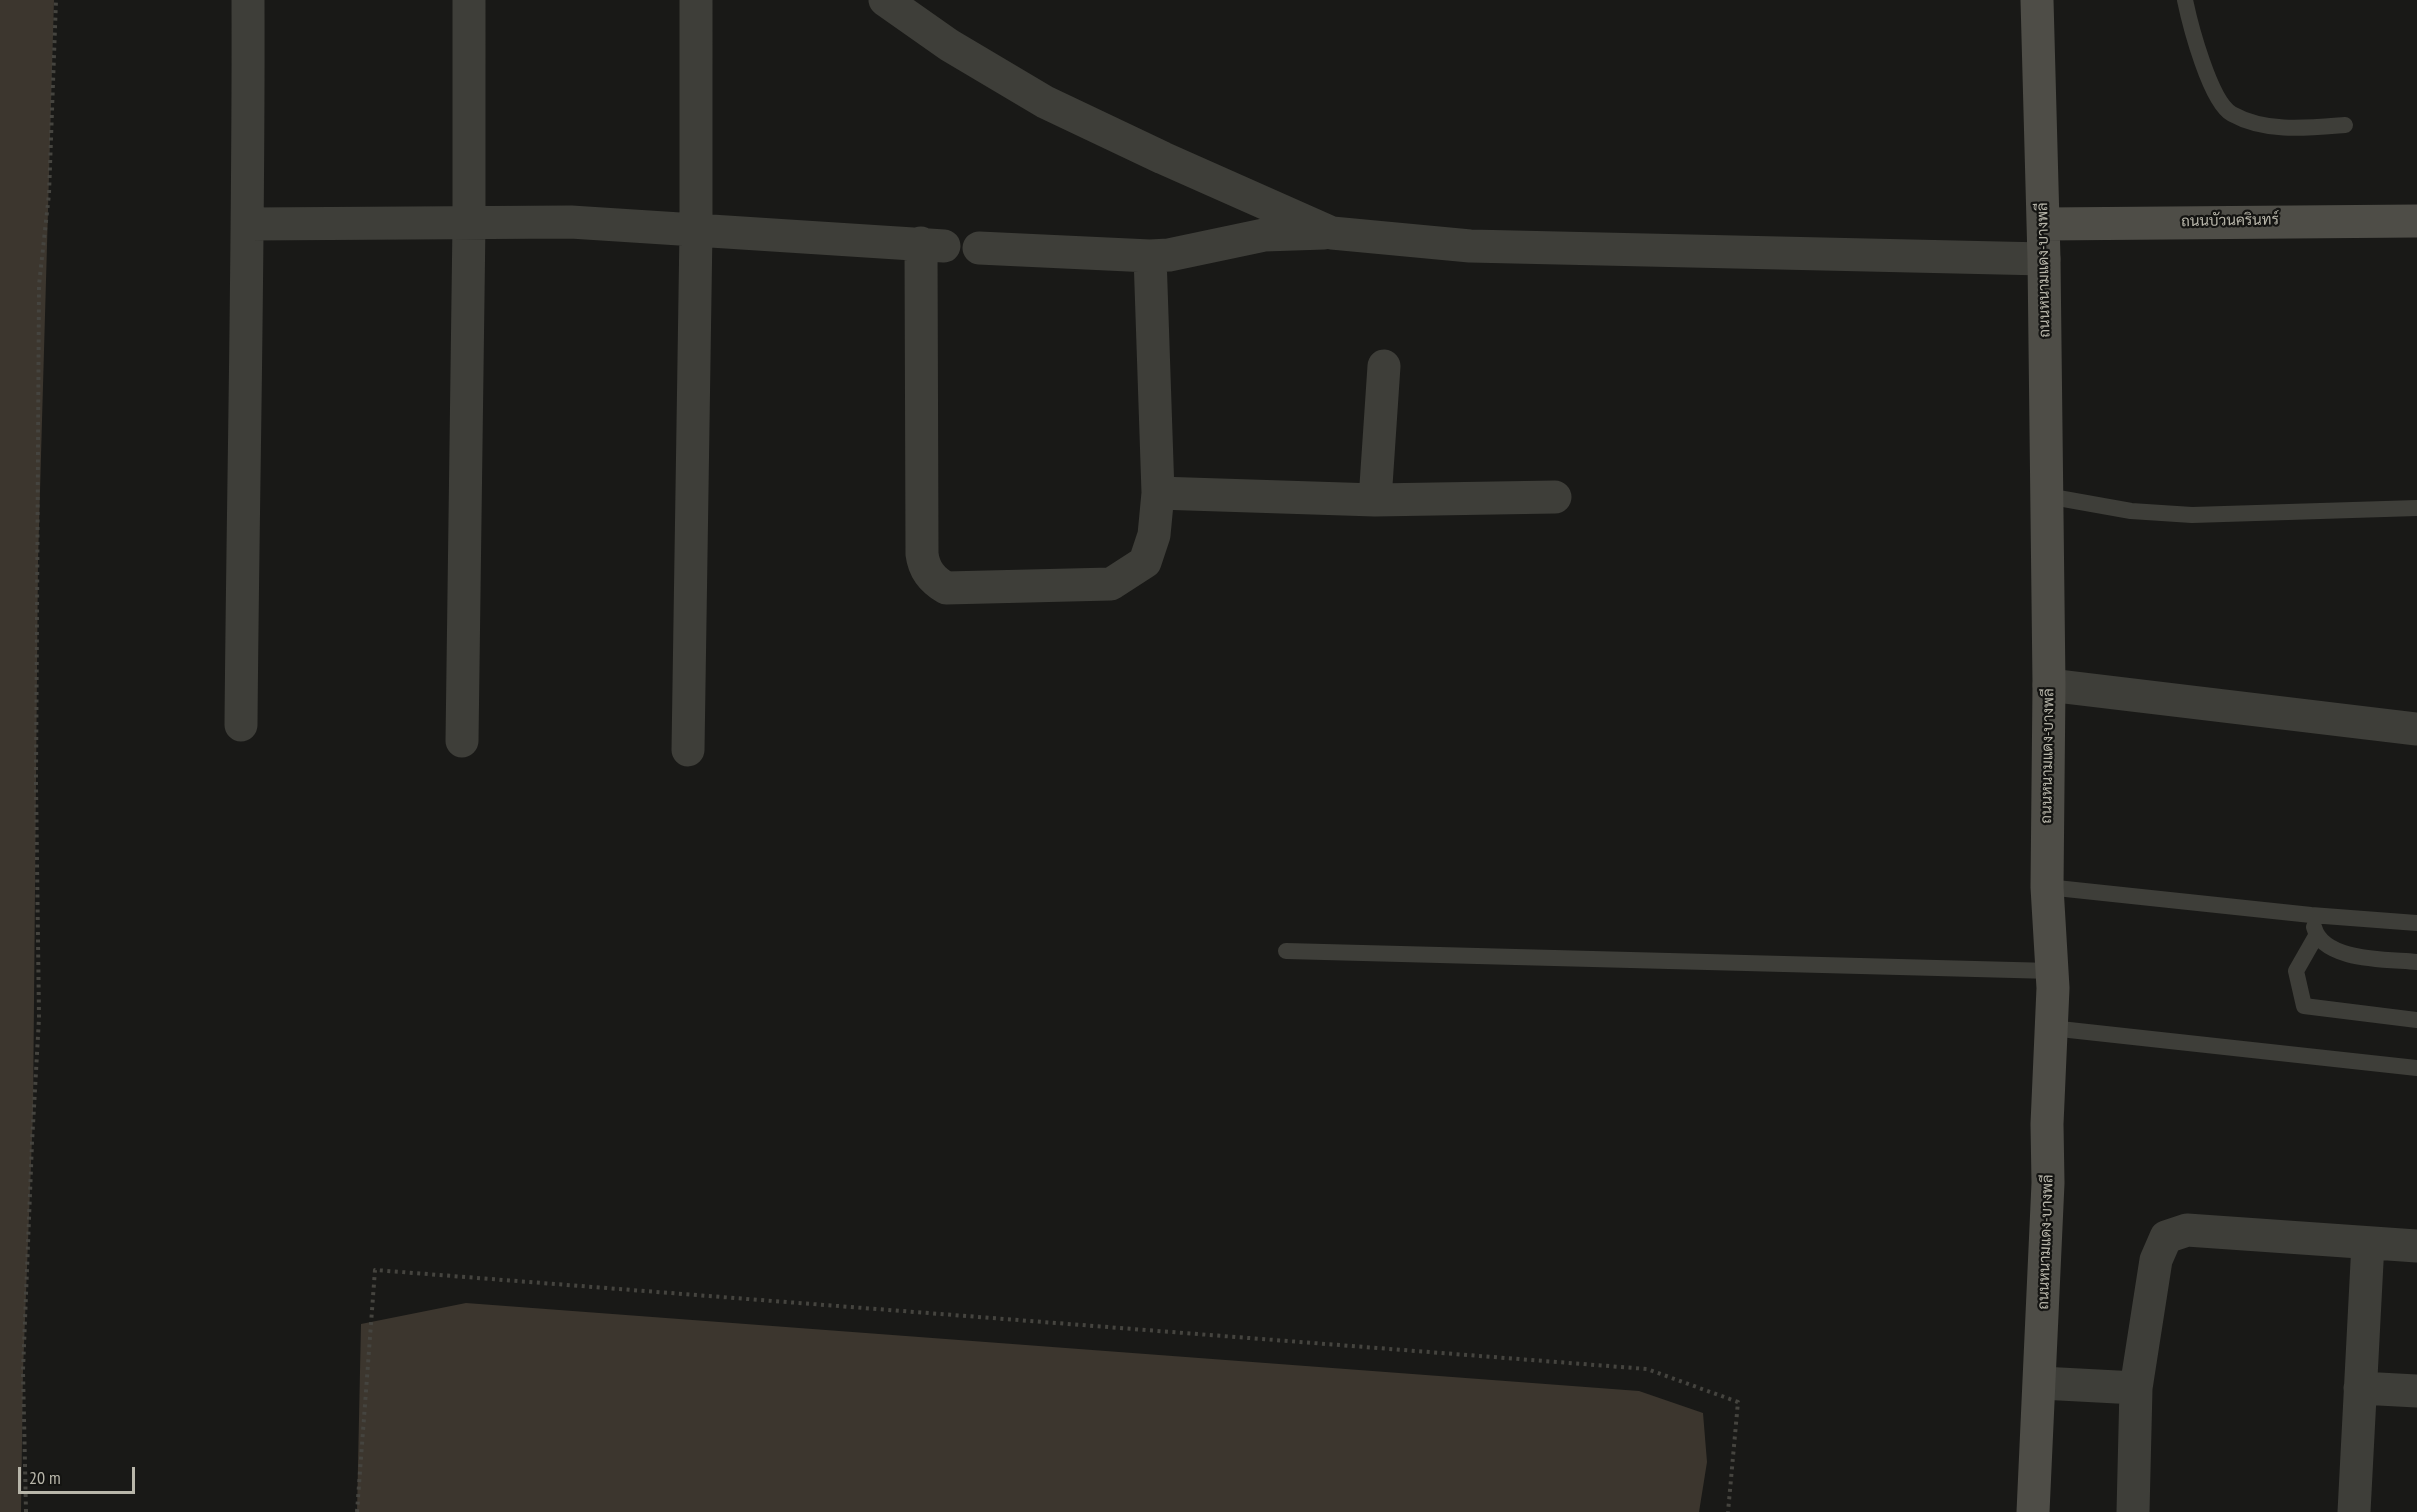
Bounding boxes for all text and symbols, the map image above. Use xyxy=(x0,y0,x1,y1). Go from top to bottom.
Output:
street label: ถนนหนามแดง-บางพลี xyxy=(2034,202,2054,338)
street label: ถนนบัวนครินทร์ xyxy=(2181,211,2279,231)
street label: ถนนหนามแดง-บางพลี xyxy=(2038,688,2058,824)
street label: ถนนหนามแดง-บางพลี xyxy=(2035,1174,2057,1310)
scale bar xyxy=(21,1455,138,1493)
text: 20 m xyxy=(29,1466,61,1489)

